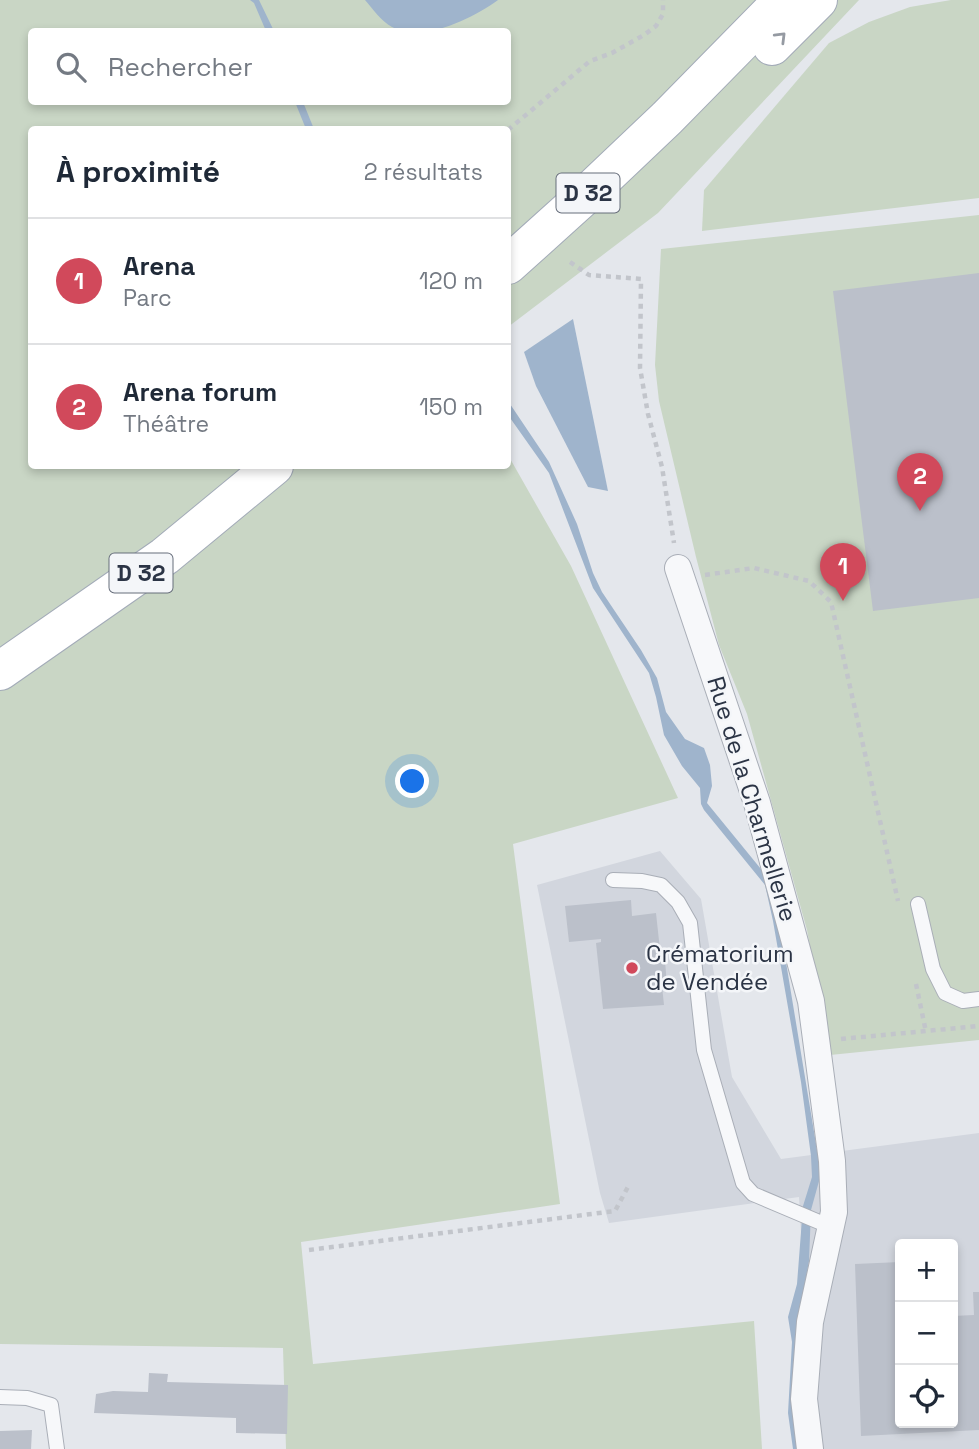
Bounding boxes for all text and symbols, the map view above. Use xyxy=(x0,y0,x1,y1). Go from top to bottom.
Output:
search box xyxy=(28,28,511,105)
one-way arrow xyxy=(773,32,786,45)
icon: search xyxy=(52,48,90,86)
text: Rechercher xyxy=(108,50,253,84)
text: À proximité xyxy=(56,152,220,191)
text: 2 résultats xyxy=(364,157,483,187)
road number: D 32 xyxy=(556,174,620,212)
text: Arena xyxy=(123,249,195,283)
text: 1 xyxy=(74,266,84,296)
text: 120 m xyxy=(419,266,483,296)
text: Parc xyxy=(123,283,172,313)
text: Arena forum xyxy=(123,375,277,409)
text: 2 xyxy=(72,392,86,422)
text: 150 m xyxy=(419,392,483,422)
text: Théâtre xyxy=(123,409,209,439)
pin: 2 xyxy=(897,453,943,511)
pin: 1 xyxy=(820,543,866,601)
road number: D 32 xyxy=(110,554,172,593)
street label: Rue de la Charmellerie xyxy=(700,672,805,925)
your location xyxy=(395,764,429,798)
place label: Crématorium de Vendée xyxy=(646,938,794,997)
marker: Crématorium de Vendée xyxy=(624,960,640,976)
map controls xyxy=(895,1239,958,1428)
button: + xyxy=(895,1239,958,1302)
button: − xyxy=(895,1302,958,1365)
button: locate xyxy=(895,1365,958,1428)

